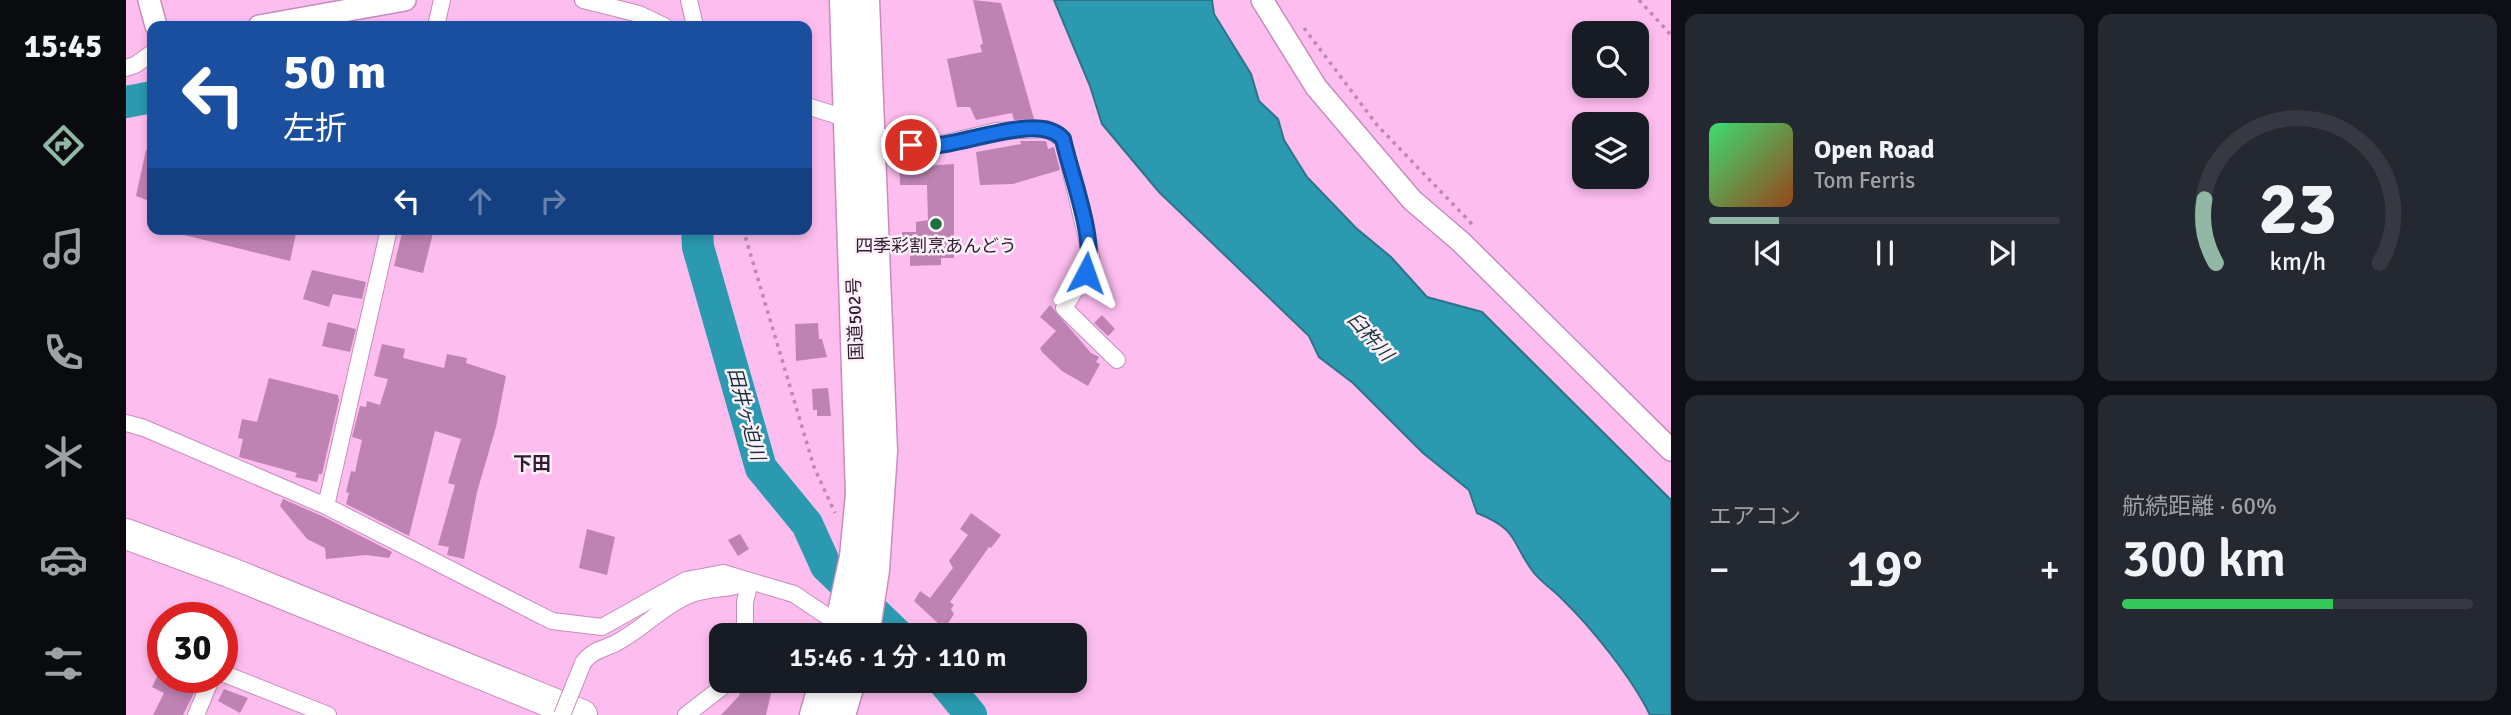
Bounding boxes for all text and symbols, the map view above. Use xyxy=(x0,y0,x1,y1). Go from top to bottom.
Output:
map controls xyxy=(1572,21,1649,189)
button: search xyxy=(1572,21,1649,98)
text: 15:45 xyxy=(24,27,102,66)
text: 50 m xyxy=(283,42,386,102)
icon: left xyxy=(168,49,259,140)
text: 左折 xyxy=(283,109,347,148)
button: layers xyxy=(1572,112,1649,189)
pin xyxy=(881,115,941,175)
icon: directions xyxy=(39,121,88,170)
icon: arrive xyxy=(892,126,930,164)
text: Open Road xyxy=(1814,134,1935,166)
text: Tom Ferris xyxy=(1814,166,1915,195)
text: 23 xyxy=(2258,166,2337,255)
icon: left xyxy=(388,182,426,220)
icon: ahead xyxy=(461,182,499,220)
icon: right xyxy=(534,182,572,220)
marker: 四季彩割烹あんどう xyxy=(928,216,944,232)
icon: music xyxy=(39,224,88,273)
icon: previous xyxy=(1749,234,1787,272)
icon: pause xyxy=(1866,234,1904,272)
icon: next xyxy=(1983,234,2021,272)
place label: 四季彩割烹あんどう xyxy=(855,235,1017,257)
position arrow xyxy=(1049,236,1123,310)
text: km/h xyxy=(2269,246,2326,277)
street label: 国道502号 xyxy=(843,277,867,361)
water label: 臼杵川 xyxy=(1342,308,1399,368)
icon: phone xyxy=(39,328,88,377)
water label: 田井ヶ迫川 xyxy=(722,365,770,465)
icon: climate xyxy=(39,432,88,481)
district label: 下田 xyxy=(513,452,551,476)
text: 航続距離 · 60% xyxy=(2122,492,2277,521)
text: エアコン xyxy=(1709,502,1801,531)
text: 300 km xyxy=(2122,527,2286,591)
icon: car xyxy=(39,535,88,584)
text: 19° xyxy=(1846,537,1923,601)
text: − xyxy=(1709,546,1730,593)
text: + xyxy=(2039,546,2060,593)
speed limit sign: 30 xyxy=(147,602,238,693)
icon: filters xyxy=(39,639,88,688)
text: 15:46 · 1 分 · 110 m xyxy=(789,642,1007,674)

